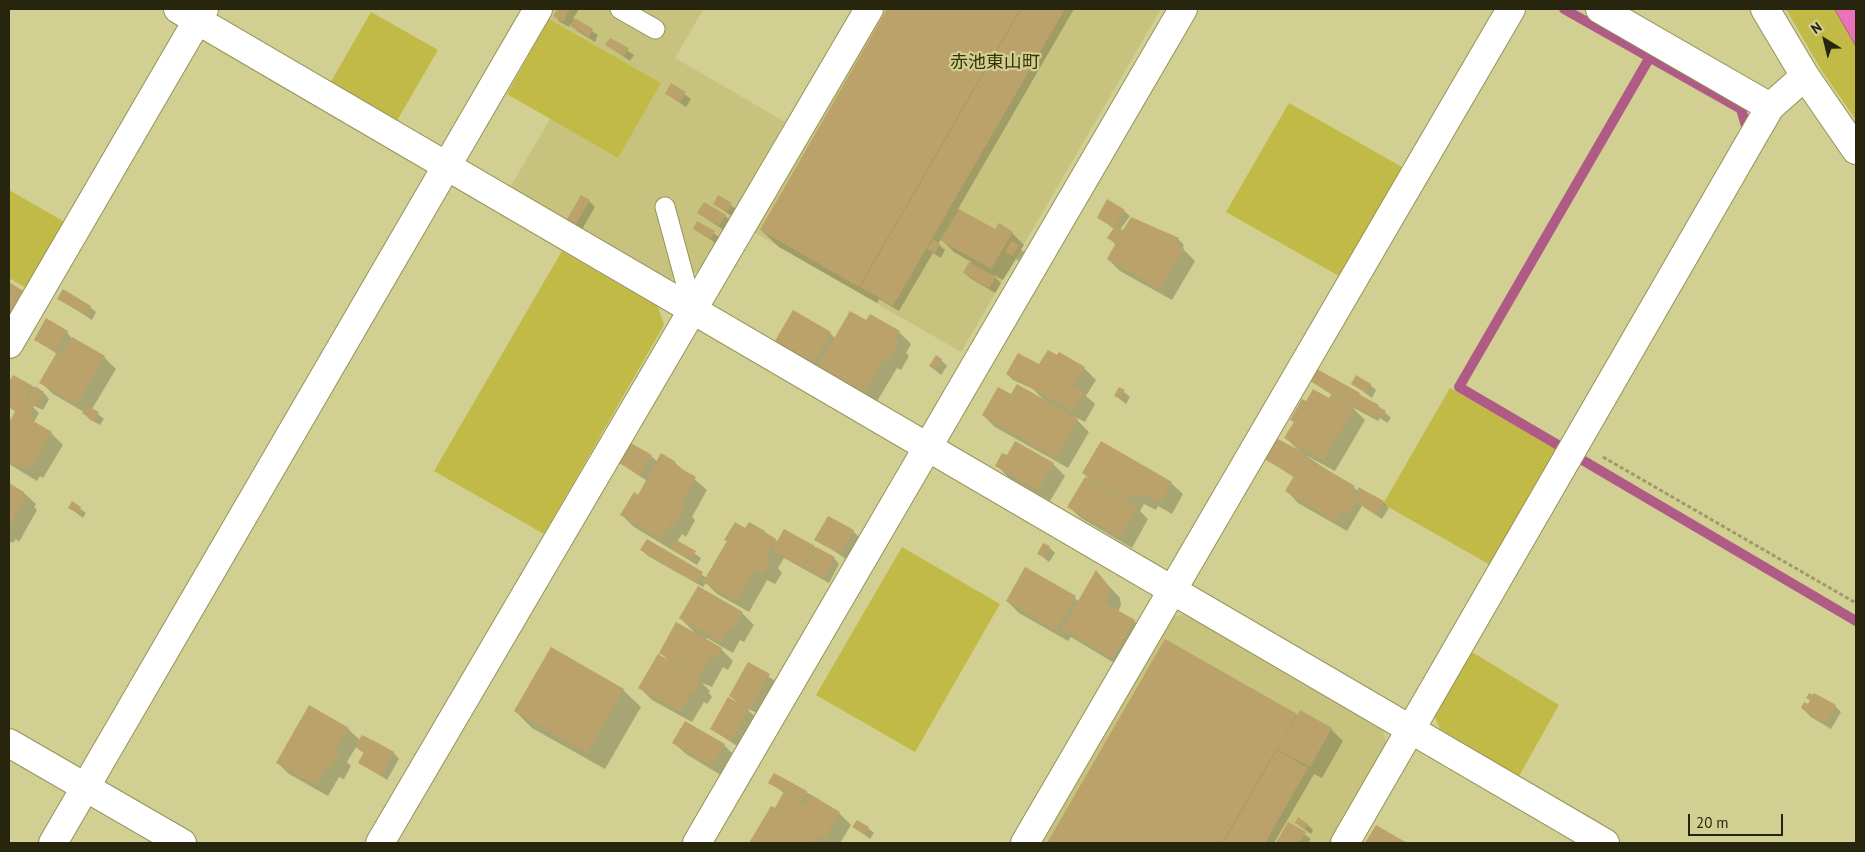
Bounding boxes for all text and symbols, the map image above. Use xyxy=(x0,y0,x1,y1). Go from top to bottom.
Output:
north arrow xyxy=(1800,15,1850,65)
text: N xyxy=(1807,18,1825,38)
district label: 赤池東山町 xyxy=(950,52,1040,74)
scale bar xyxy=(1690,804,1785,836)
text: 20 m xyxy=(1696,813,1729,832)

